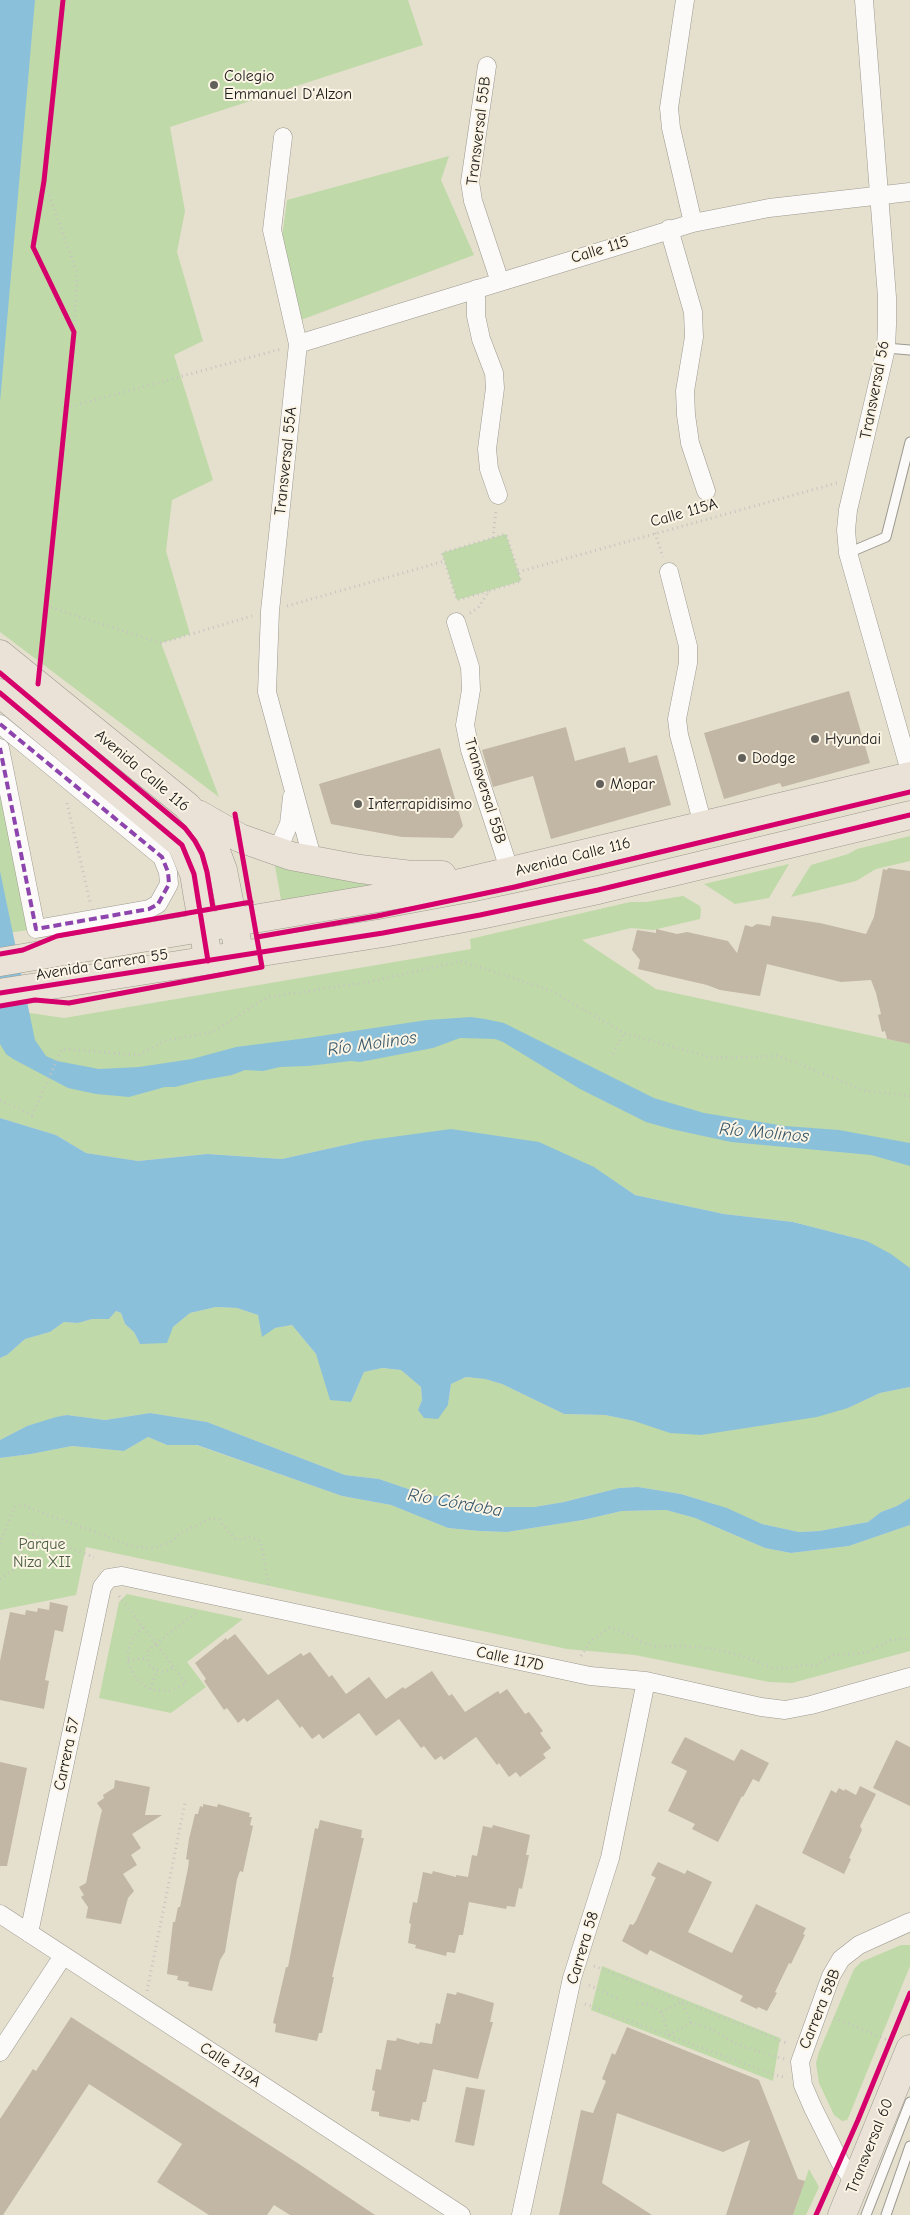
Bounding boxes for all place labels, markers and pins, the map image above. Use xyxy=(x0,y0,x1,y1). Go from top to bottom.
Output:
place label: Colegio Emmanuel D'Alzon xyxy=(224,66,352,104)
marker: Colegio Emmanuel D'Alzon xyxy=(208,79,220,91)
place label: Hyundai xyxy=(825,729,881,749)
marker: Hyundai xyxy=(809,733,821,745)
place label: Dodge xyxy=(752,748,796,768)
marker: Dodge xyxy=(736,752,748,764)
place label: Mopar xyxy=(610,774,655,794)
marker: Mopar xyxy=(594,778,606,790)
place label: Interrapidisimo xyxy=(368,794,472,814)
marker: Interrapidisimo xyxy=(352,798,364,810)

